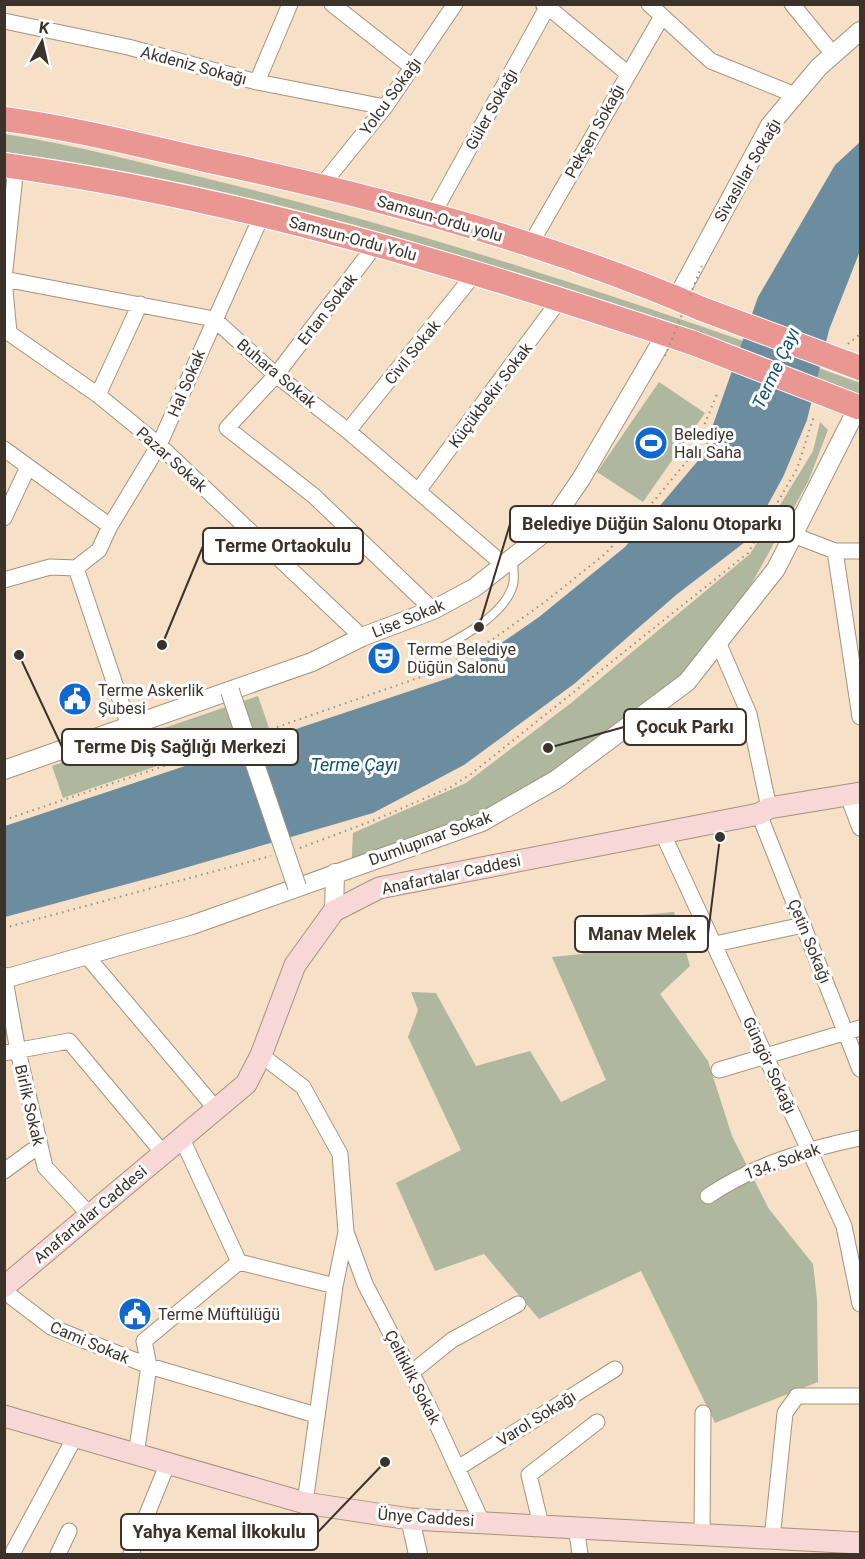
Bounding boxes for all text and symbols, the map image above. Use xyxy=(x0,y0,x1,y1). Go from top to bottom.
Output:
north arrow xyxy=(12,12,72,72)
text: K xyxy=(38,18,51,38)
street label: Akdeniz Sokağı xyxy=(139,42,249,89)
street label: Yolcu Sokağı xyxy=(356,54,425,139)
street label: Güler Sokağı xyxy=(461,65,522,153)
street label: Pekşen Sokağı xyxy=(561,81,628,182)
street label: Sivaslılar Sokağı xyxy=(710,115,785,225)
street label: Samsun-Ordu yolu xyxy=(375,191,505,246)
street label: Samsun-Ordu Yolu xyxy=(287,212,419,265)
street label: Ertan Sokak xyxy=(294,269,362,349)
street label: Civil Sokak xyxy=(381,316,445,388)
water label: Terme Çayı xyxy=(748,324,803,412)
street label: Buhara Sokak xyxy=(233,335,321,413)
street label: Küçükbekir Sokak xyxy=(445,338,537,451)
street label: Hal Sokak xyxy=(164,346,210,420)
street label: Pazar Sokak xyxy=(133,423,211,497)
sports icon: Belediye Halı Saha xyxy=(633,425,669,461)
place label: Belediye Halı Saha xyxy=(674,425,742,462)
callout: Belediye Düğün Salonu Otoparkı xyxy=(510,506,794,542)
text: Belediye Düğün Salonu Otoparkı xyxy=(522,513,782,534)
callout: Terme Ortaokulu xyxy=(203,528,363,564)
text: Terme Ortaokulu xyxy=(215,535,351,556)
street label: Lise Sokak xyxy=(369,595,448,642)
theatre icon: Terme Belediye Düğün Salonu xyxy=(366,640,402,676)
place label: Terme Belediye Düğün Salonu xyxy=(407,640,516,677)
public building icon: Terme Askerlik Şubesi xyxy=(57,681,93,717)
place label: Terme Askerlik Şubesi xyxy=(98,681,205,718)
callout: Çocuk Parkı xyxy=(624,709,746,745)
text: Çocuk Parkı xyxy=(636,716,734,737)
callout: Terme Diş Sağlığı Merkezi xyxy=(62,729,298,765)
text: Terme Diş Sağlığı Merkezi xyxy=(74,736,286,757)
water label: Terme Çayı xyxy=(310,754,398,775)
street label: Dumlupınar Sokak xyxy=(366,807,495,870)
street label: Anafartalar Caddesi xyxy=(380,850,522,899)
street label: Çetin Sokağı xyxy=(784,896,835,986)
callout: Manav Melek xyxy=(575,916,708,952)
text: Manav Melek xyxy=(588,923,696,944)
street label: Güngör Sokağı xyxy=(739,1014,800,1117)
street label: Birlik Sokak xyxy=(11,1063,48,1148)
street label: 134. Sokak xyxy=(742,1139,823,1184)
street label: Anafartalar Caddesi xyxy=(30,1162,151,1267)
public building icon: Terme Müftülüğü xyxy=(117,1296,153,1332)
place label: Terme Müftülüğü xyxy=(158,1305,280,1324)
street label: Cami Sokak xyxy=(47,1317,133,1368)
street label: Çeltiklik Sokak xyxy=(381,1327,445,1428)
street label: Varol Sokağı xyxy=(493,1387,579,1450)
street label: Ünye Caddesi xyxy=(377,1505,475,1530)
callout: Yahya Kemal İlkokulu xyxy=(121,1514,318,1550)
text: Yahya Kemal İlkokulu xyxy=(132,1521,306,1542)

